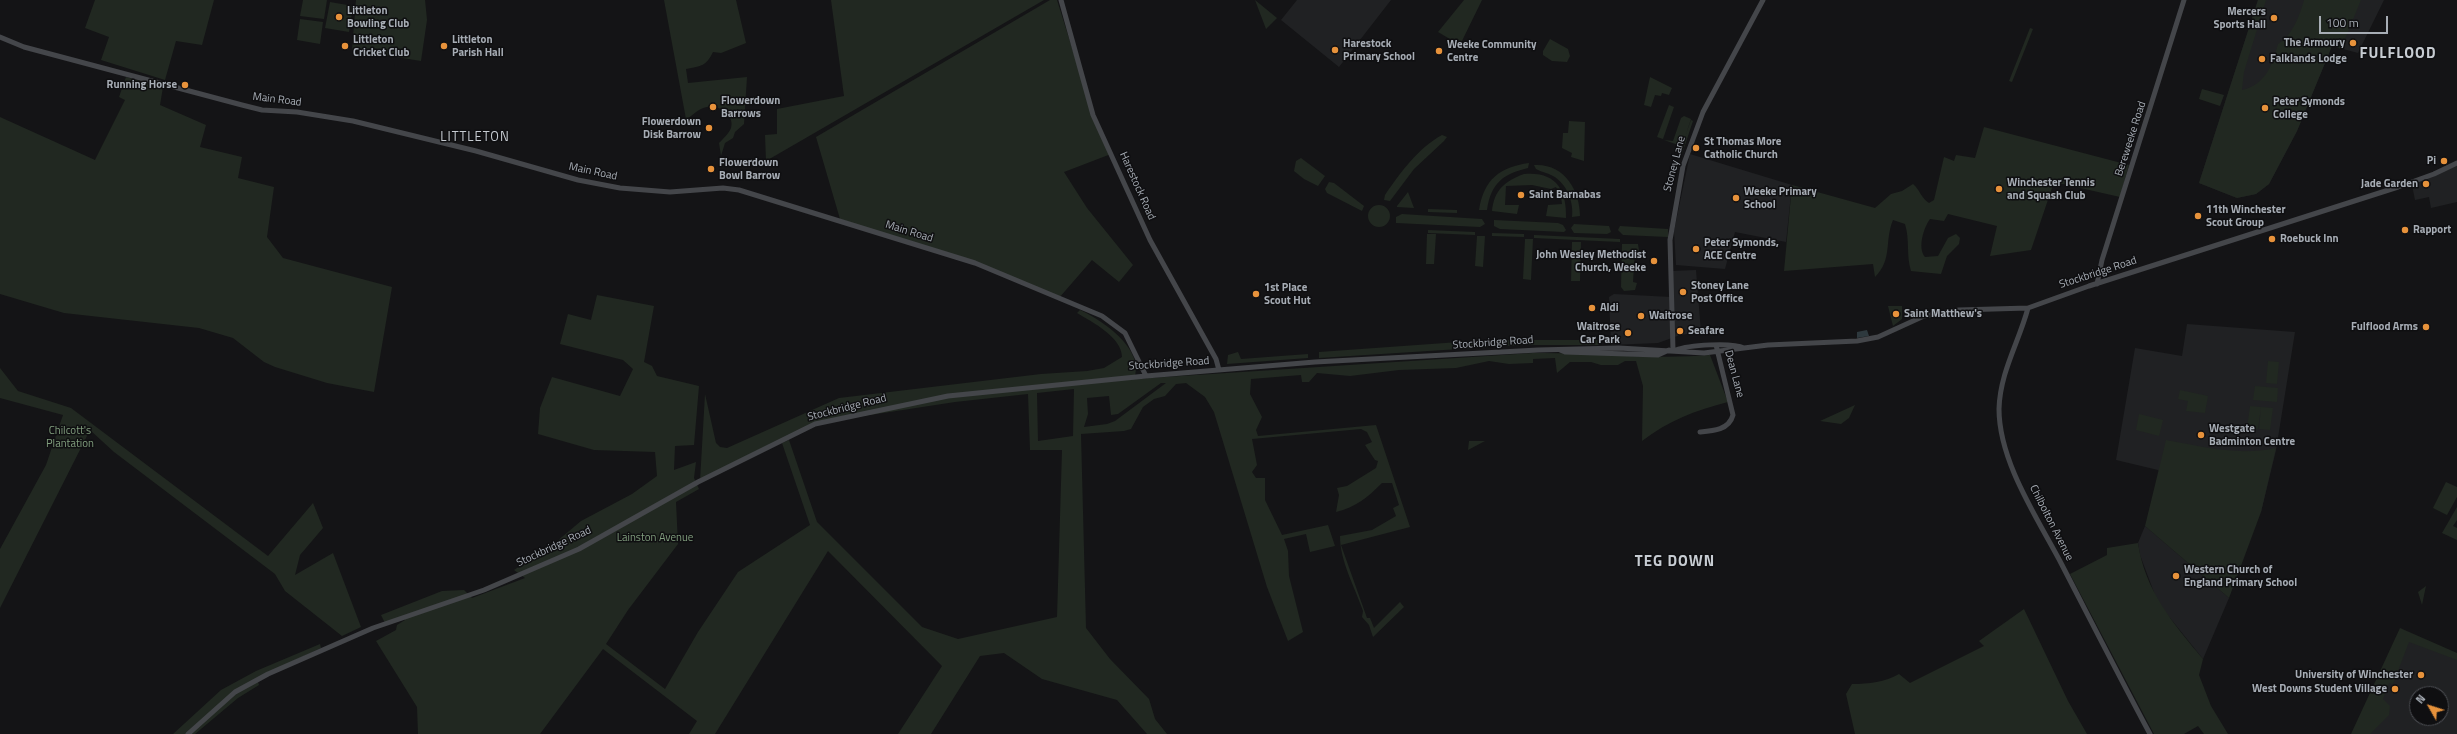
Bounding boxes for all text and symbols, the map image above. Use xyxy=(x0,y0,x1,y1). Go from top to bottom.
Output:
place label: Littleton Bowling Club xyxy=(347,4,409,30)
place label: Mercers Sports Hall xyxy=(2213,5,2266,31)
scale bar xyxy=(2321,8,2390,34)
marker: Littleton Bowling Club xyxy=(334,12,344,22)
marker: Mercers Sports Hall xyxy=(2269,13,2279,23)
text: 100 m xyxy=(2326,13,2359,32)
place label: Littleton Cricket Club xyxy=(353,33,409,59)
place label: Littleton Parish Hall xyxy=(452,33,504,59)
place label: The Armoury xyxy=(2284,36,2345,50)
place label: Harestock Primary School xyxy=(1343,37,1415,63)
place label: Weeke Community Centre xyxy=(1447,38,1537,64)
marker: The Armoury xyxy=(2348,38,2358,48)
marker: Littleton Cricket Club xyxy=(340,41,350,51)
marker: Littleton Parish Hall xyxy=(439,41,449,51)
marker: Harestock Primary School xyxy=(1330,45,1340,55)
district label: FULFLOOD xyxy=(2360,45,2436,63)
marker: Weeke Community Centre xyxy=(1434,46,1444,56)
place label: Falklands Lodge xyxy=(2270,52,2347,66)
marker: Falklands Lodge xyxy=(2257,54,2267,64)
place label: Running Horse xyxy=(107,78,177,92)
marker: Running Horse xyxy=(180,80,190,90)
street label: Main Road xyxy=(252,90,302,110)
place label: Flowerdown Barrows xyxy=(721,94,780,120)
place label: Peter Symonds College xyxy=(2273,95,2345,121)
street label: Bereweeke Road xyxy=(2113,100,2149,178)
marker: Flowerdown Barrows xyxy=(708,102,718,112)
marker: Peter Symonds College xyxy=(2260,103,2270,113)
place label: Flowerdown Disk Barrow xyxy=(642,115,701,141)
marker: Flowerdown Disk Barrow xyxy=(704,123,714,133)
district label: LITTLETON xyxy=(440,130,510,146)
street label: Stoney Lane xyxy=(1661,135,1689,193)
place label: St Thomas More Catholic Church xyxy=(1704,135,1781,161)
marker: St Thomas More Catholic Church xyxy=(1691,143,1701,153)
street label: Harestock Road xyxy=(1116,150,1158,222)
place label: Pi xyxy=(2427,154,2436,168)
place label: Flowerdown Bowl Barrow xyxy=(719,156,780,182)
marker: Pi xyxy=(2439,156,2449,166)
street label: Main Road xyxy=(568,160,618,184)
marker: Flowerdown Bowl Barrow xyxy=(706,164,716,174)
place label: Winchester Tennis and Squash Club xyxy=(2007,176,2095,202)
place label: Jade Garden xyxy=(2361,177,2418,191)
marker: Jade Garden xyxy=(2421,179,2431,189)
marker: Winchester Tennis and Squash Club xyxy=(1994,184,2004,194)
place label: Weeke Primary School xyxy=(1744,185,1817,211)
place label: Saint Barnabas xyxy=(1529,188,1601,202)
marker: Saint Barnabas xyxy=(1516,190,1526,200)
marker: Weeke Primary School xyxy=(1731,193,1741,203)
place label: 11th Winchester Scout Group xyxy=(2206,203,2285,229)
marker: 11th Winchester Scout Group xyxy=(2193,211,2203,221)
street label: Main Road xyxy=(883,218,935,246)
place label: Rapport xyxy=(2413,223,2451,237)
marker: Rapport xyxy=(2400,225,2410,235)
place label: Roebuck Inn xyxy=(2280,232,2339,246)
marker: Roebuck Inn xyxy=(2267,234,2277,244)
place label: Peter Symonds, ACE Centre xyxy=(1704,236,1779,262)
marker: Peter Symonds, ACE Centre xyxy=(1691,244,1701,254)
place label: John Wesley Methodist Church, Weeke xyxy=(1536,248,1646,274)
street label: Stockbridge Road xyxy=(2058,254,2138,292)
marker: John Wesley Methodist Church, Weeke xyxy=(1649,256,1659,266)
place label: Stoney Lane Post Office xyxy=(1691,279,1749,305)
place label: 1st Place Scout Hut xyxy=(1264,281,1311,307)
marker: Stoney Lane Post Office xyxy=(1678,287,1688,297)
marker: 1st Place Scout Hut xyxy=(1251,289,1261,299)
place label: Aldi xyxy=(1600,301,1618,315)
marker: Aldi xyxy=(1587,303,1597,313)
place label: Saint Matthew's xyxy=(1904,307,1982,321)
place label: Waitrose xyxy=(1649,309,1692,323)
marker: Saint Matthew's xyxy=(1891,309,1901,319)
marker: Waitrose xyxy=(1636,311,1646,321)
place label: Waitrose Car Park xyxy=(1577,320,1620,346)
place label: Fulflood Arms xyxy=(2351,320,2418,334)
marker: Fulflood Arms xyxy=(2421,322,2431,332)
place label: Seafare xyxy=(1688,324,1724,338)
marker: Seafare xyxy=(1675,326,1685,336)
marker: Waitrose Car Park xyxy=(1623,328,1633,338)
street label: Stockbridge Road xyxy=(1452,334,1534,352)
street label: Dean Lane xyxy=(1721,349,1747,399)
street label: Stockbridge Road xyxy=(1128,355,1210,373)
street label: Stockbridge Road xyxy=(806,392,888,424)
place label: Westgate Badminton Centre xyxy=(2209,422,2295,448)
park label: Chilcott's Plantation xyxy=(46,424,94,450)
marker: Westgate Badminton Centre xyxy=(2196,430,2206,440)
street label: Chilbolton Avenue xyxy=(2026,483,2076,563)
street label: Stockbridge Road xyxy=(515,524,593,570)
park label: Lainston Avenue xyxy=(617,531,693,545)
district label: TEG DOWN xyxy=(1635,553,1715,571)
place label: Western Church of England Primary School xyxy=(2184,563,2297,589)
marker: Western Church of England Primary School xyxy=(2171,571,2181,581)
place label: University of Winchester xyxy=(2295,668,2413,682)
marker: University of Winchester xyxy=(2416,670,2426,680)
place label: West Downs Student Village xyxy=(2252,682,2387,696)
marker: West Downs Student Village xyxy=(2390,684,2400,694)
north arrow xyxy=(2409,686,2449,726)
text: N xyxy=(2412,691,2429,707)

